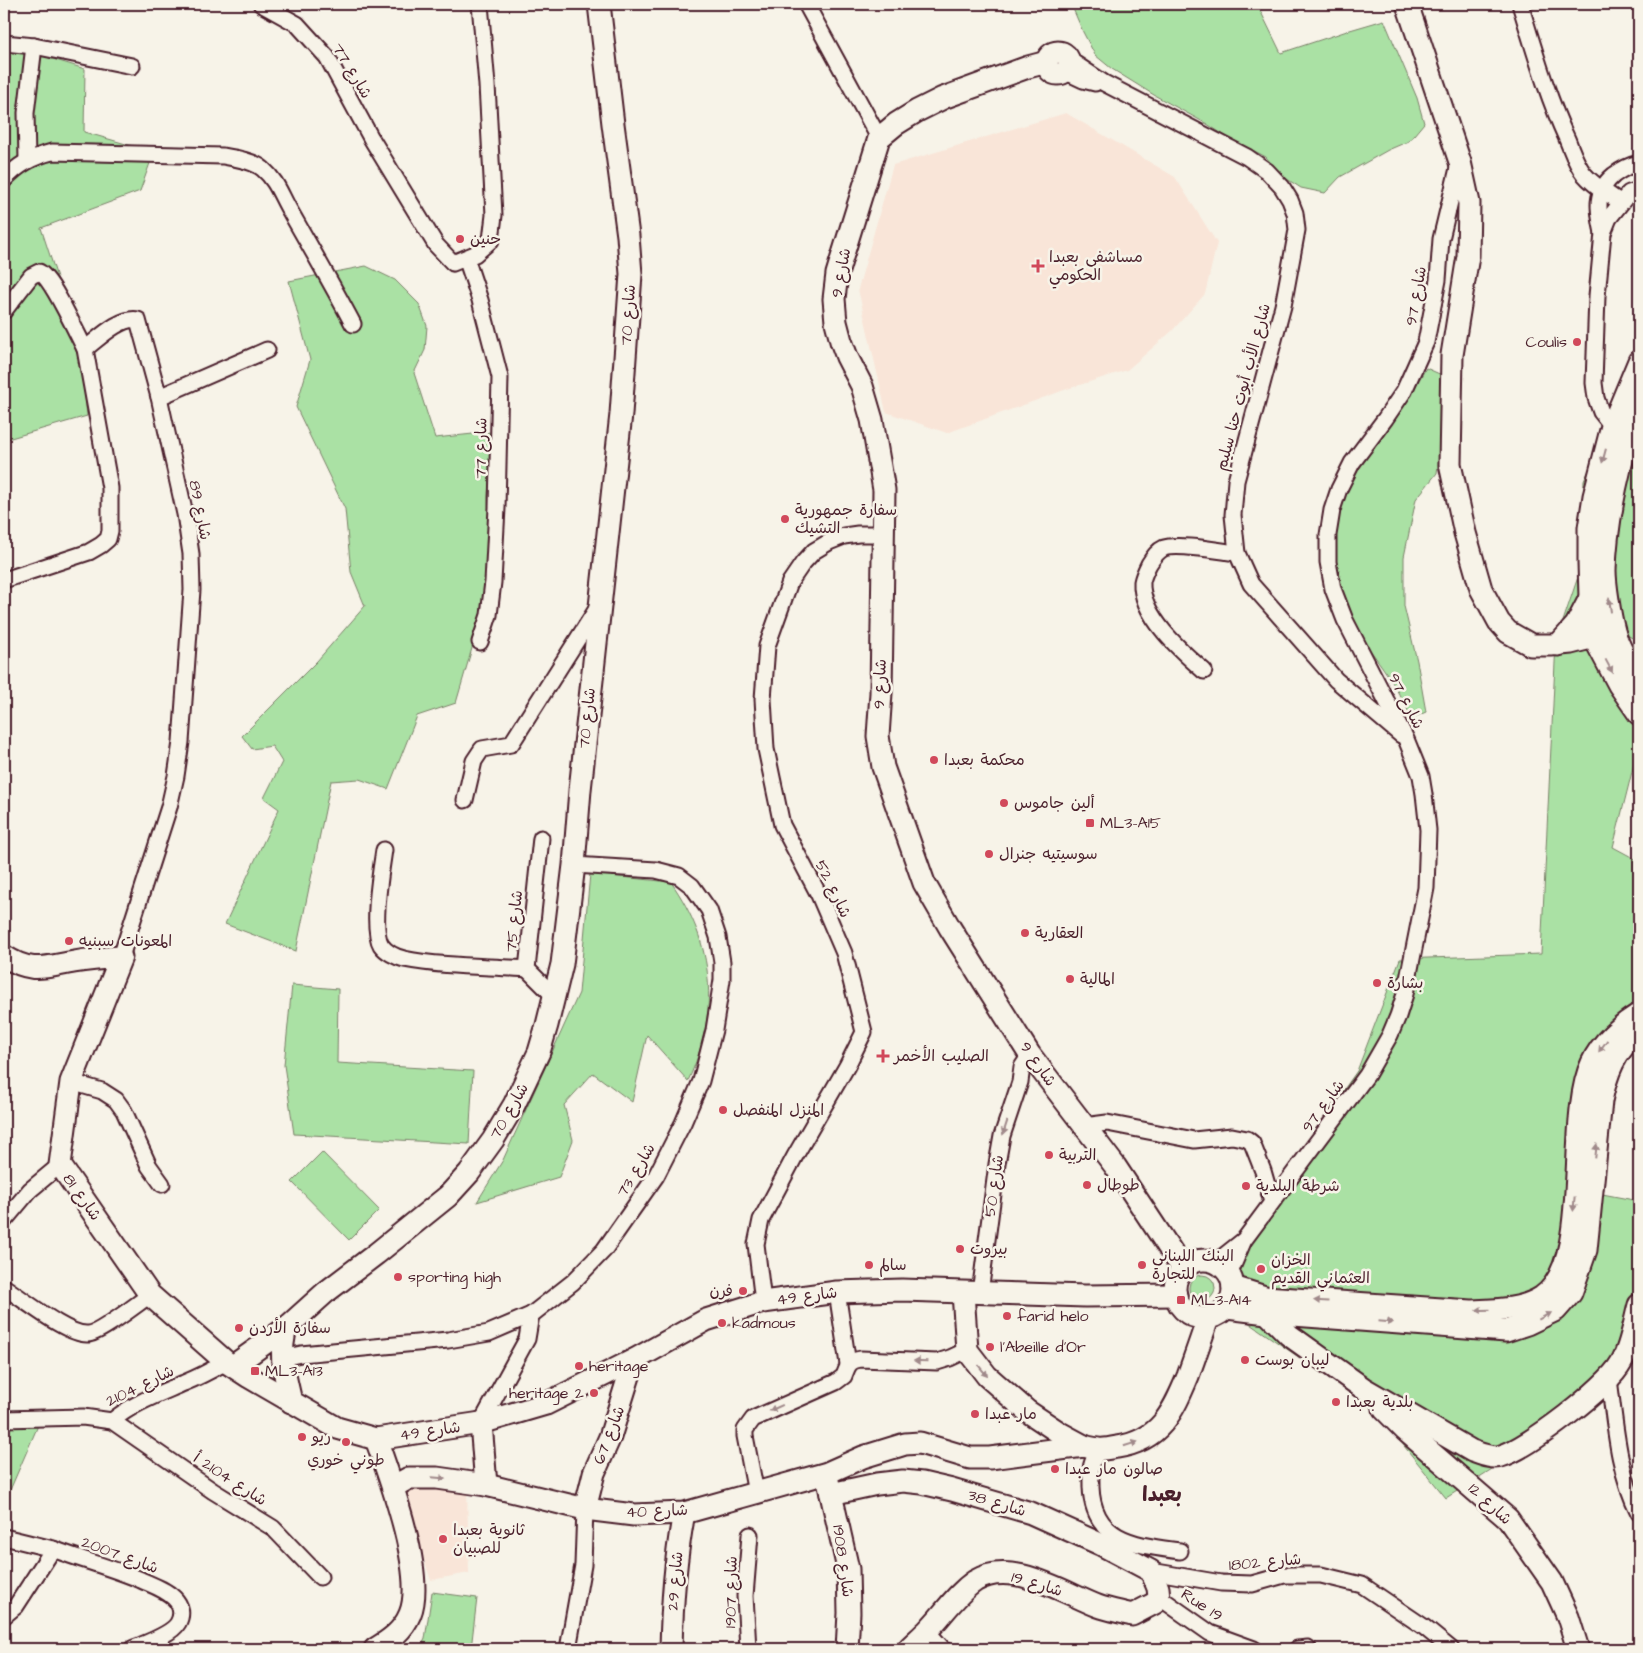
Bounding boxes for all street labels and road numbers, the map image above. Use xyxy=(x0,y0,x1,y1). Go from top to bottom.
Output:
street label: شارع 77 xyxy=(327,39,377,103)
street label: شارع 9 xyxy=(826,246,856,300)
street label: شارع 97 xyxy=(1400,265,1432,327)
street label: شارع 70 xyxy=(615,284,641,346)
street label: شارع الأب أبوت حنا سليم xyxy=(1210,301,1277,473)
street label: شارع 77 xyxy=(469,417,493,479)
street label: شارع 89 xyxy=(183,478,217,542)
street label: شارع 9 xyxy=(868,659,892,709)
street label: شارع 97 xyxy=(1383,669,1429,733)
street label: شارع 70 xyxy=(573,687,601,749)
street label: شارع 52 xyxy=(810,857,856,921)
street label: شارع 75 xyxy=(500,889,528,953)
street label: شارع 9 xyxy=(1015,1037,1061,1091)
street label: شارع 97 xyxy=(1296,1075,1350,1137)
street label: شارع 70 xyxy=(484,1079,534,1143)
street label: شارع 73 xyxy=(611,1139,661,1201)
street label: شارع 50 xyxy=(979,1154,1009,1218)
street label: شارع 81 xyxy=(58,1169,106,1225)
street label: شارع 49 xyxy=(775,1281,839,1311)
street label: شارع 2104 xyxy=(102,1360,178,1412)
street label: شارع 67 xyxy=(588,1403,630,1467)
street label: شارع 49 xyxy=(398,1416,462,1446)
street label: شارع 2104 أ xyxy=(189,1447,271,1511)
street label: شارع 12 xyxy=(1463,1478,1517,1530)
street label: شارع 38 xyxy=(965,1484,1029,1522)
street label: شارع 40 xyxy=(626,1499,688,1523)
street label: شارع 1908 xyxy=(827,1523,859,1599)
street label: شارع 2007 xyxy=(79,1531,161,1579)
street label: شارع 1802 xyxy=(1228,1548,1302,1576)
street label: شارع 29 xyxy=(661,1551,689,1611)
street label: شارع 1907 xyxy=(719,1556,743,1628)
street label: شارع 19 xyxy=(1009,1566,1065,1602)
street label: Rue 19 xyxy=(1177,1583,1227,1627)

